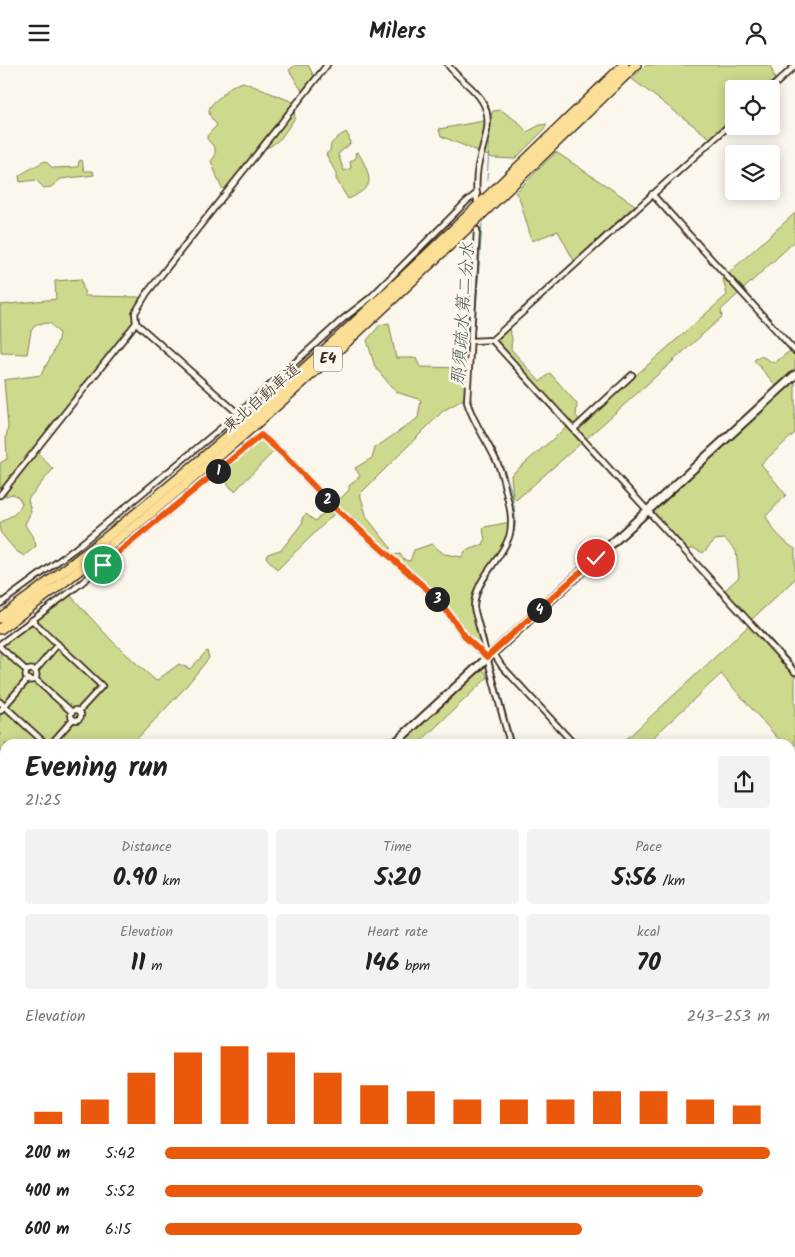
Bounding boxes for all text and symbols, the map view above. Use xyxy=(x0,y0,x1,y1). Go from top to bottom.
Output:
text: Milers xyxy=(369,15,426,50)
icon: menu xyxy=(25,19,53,47)
icon: person xyxy=(742,19,770,47)
map controls xyxy=(725,80,780,200)
button: locate xyxy=(725,80,780,135)
button: layers xyxy=(725,145,780,200)
water label: 那須疏水第二分水 xyxy=(445,241,483,387)
road number: E4 xyxy=(314,347,342,371)
street label: 東北自動車道 xyxy=(218,357,306,439)
pin: 1 xyxy=(206,459,230,483)
text: 1 xyxy=(216,460,221,482)
pin: 2 xyxy=(314,487,340,513)
text: 2 xyxy=(323,489,332,511)
pin xyxy=(575,537,617,579)
pin xyxy=(82,544,124,586)
icon: check xyxy=(582,544,610,572)
icon: arrive xyxy=(89,551,117,579)
pin: 3 xyxy=(424,587,450,611)
text: 3 xyxy=(434,588,441,610)
pin: 4 xyxy=(526,597,552,623)
text: 4 xyxy=(536,599,543,621)
text: Evening run xyxy=(25,746,168,791)
button: share xyxy=(718,756,770,808)
text: 21:25 xyxy=(25,788,61,813)
text: Distance xyxy=(121,836,172,858)
text: Time xyxy=(383,836,412,858)
text: Pace xyxy=(635,836,662,858)
text: 0.90 xyxy=(113,858,157,898)
text: 5:20 xyxy=(374,858,421,898)
text: 5:56 xyxy=(612,858,657,898)
text: km xyxy=(157,870,180,892)
text: /km xyxy=(657,870,685,892)
text: Elevation xyxy=(120,921,173,943)
text: Heart rate xyxy=(367,921,428,943)
text: kcal xyxy=(637,921,660,943)
text: 11 xyxy=(131,943,146,983)
text: 146 xyxy=(365,943,399,983)
text: 70 xyxy=(636,943,661,983)
text: m xyxy=(146,955,162,977)
text: bpm xyxy=(399,955,430,977)
text: Elevation xyxy=(25,1004,86,1029)
text: 243–253 m xyxy=(687,1004,770,1029)
text: 200 m xyxy=(25,1141,70,1166)
text: 5:42 xyxy=(105,1141,136,1166)
text: 400 m xyxy=(25,1179,69,1204)
text: 5:52 xyxy=(105,1179,135,1204)
text: 600 m xyxy=(25,1217,69,1242)
text: 6:15 xyxy=(105,1217,131,1242)

